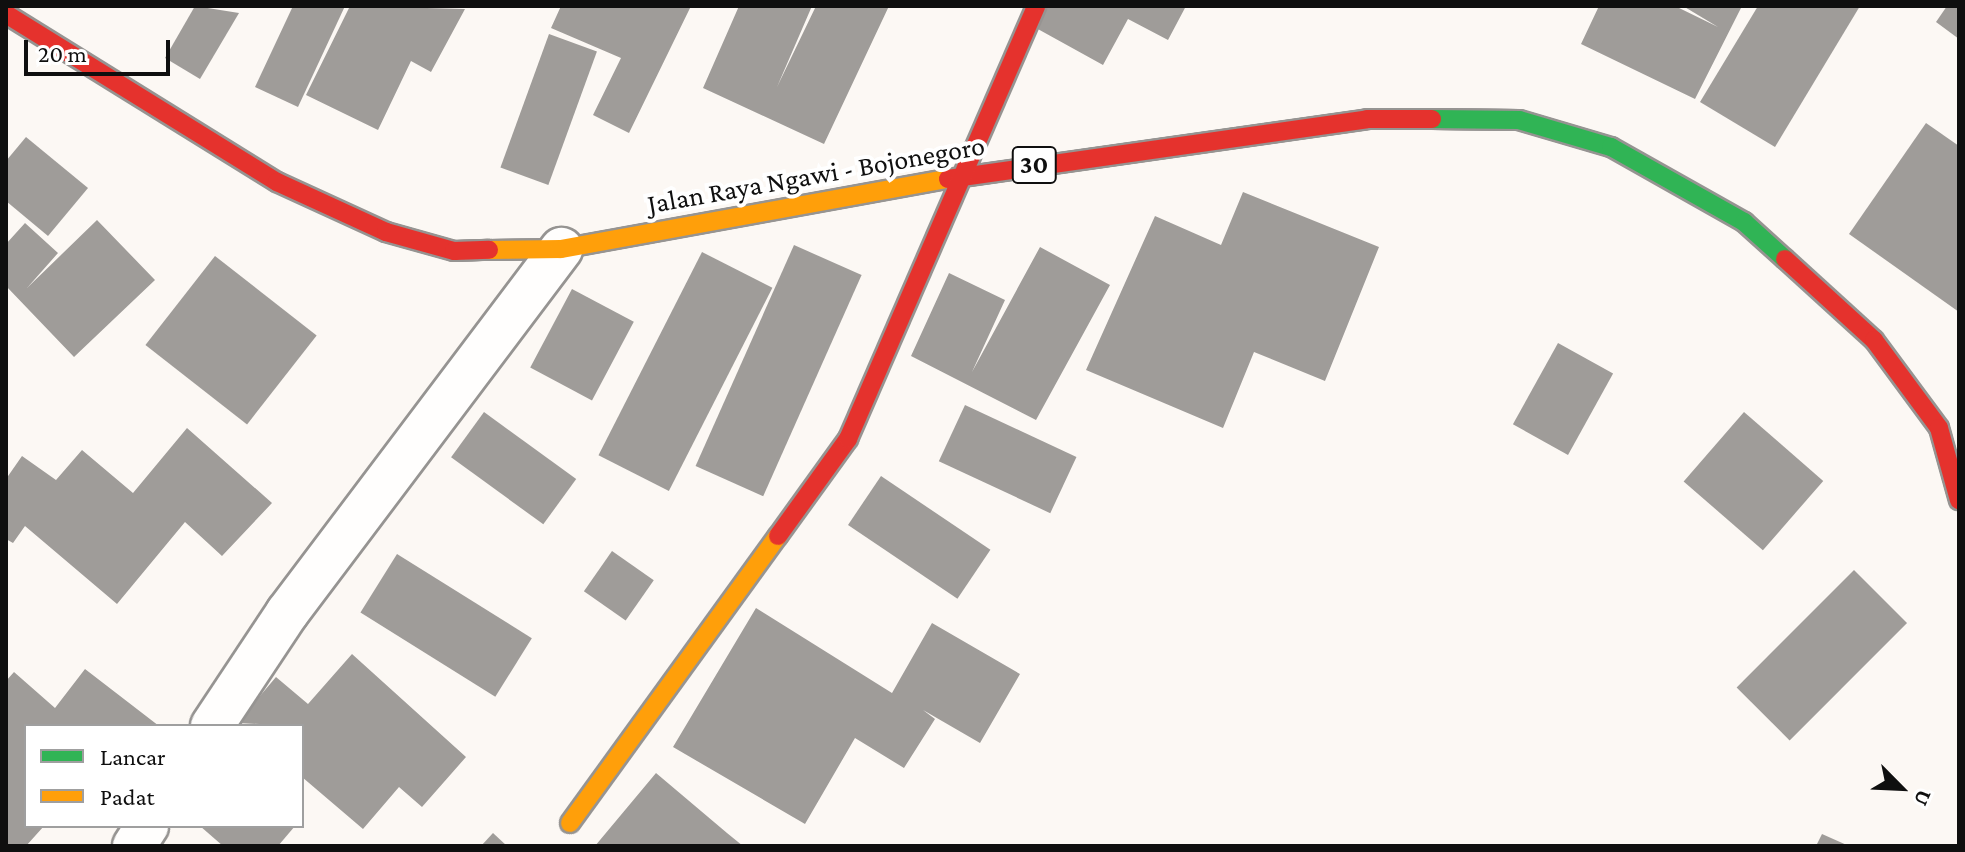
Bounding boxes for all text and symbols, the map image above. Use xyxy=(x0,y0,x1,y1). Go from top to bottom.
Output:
scale bar xyxy=(28,24,174,74)
text: 20 m xyxy=(38,40,87,67)
street label: Jalan Raya Ngawi - Bojonegoro xyxy=(645,129,987,221)
road number: 30 xyxy=(1010,143,1058,187)
legend xyxy=(24,724,304,828)
text: Lancar xyxy=(100,743,166,770)
north arrow xyxy=(1861,748,1941,828)
text: Padat xyxy=(100,783,155,810)
text: U xyxy=(1909,786,1938,810)

